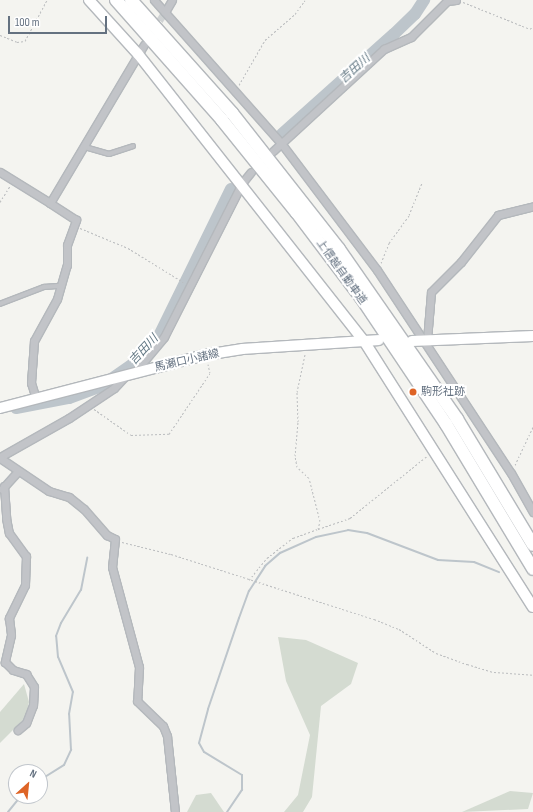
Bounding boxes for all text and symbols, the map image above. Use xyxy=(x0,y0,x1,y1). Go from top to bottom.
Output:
scale bar xyxy=(10,8,109,34)
text: 100 m xyxy=(15,15,40,30)
water label: 吉田川 xyxy=(337,52,373,86)
street label: 上信越自動車道 xyxy=(313,237,369,307)
water label: 吉田川 xyxy=(126,332,162,368)
street label: 馬瀬口小諸線 xyxy=(153,347,221,375)
place label: 駒形社跡 xyxy=(421,385,465,399)
marker: 駒形社跡 xyxy=(408,387,418,397)
north arrow xyxy=(8,764,48,804)
text: N xyxy=(28,767,39,781)

